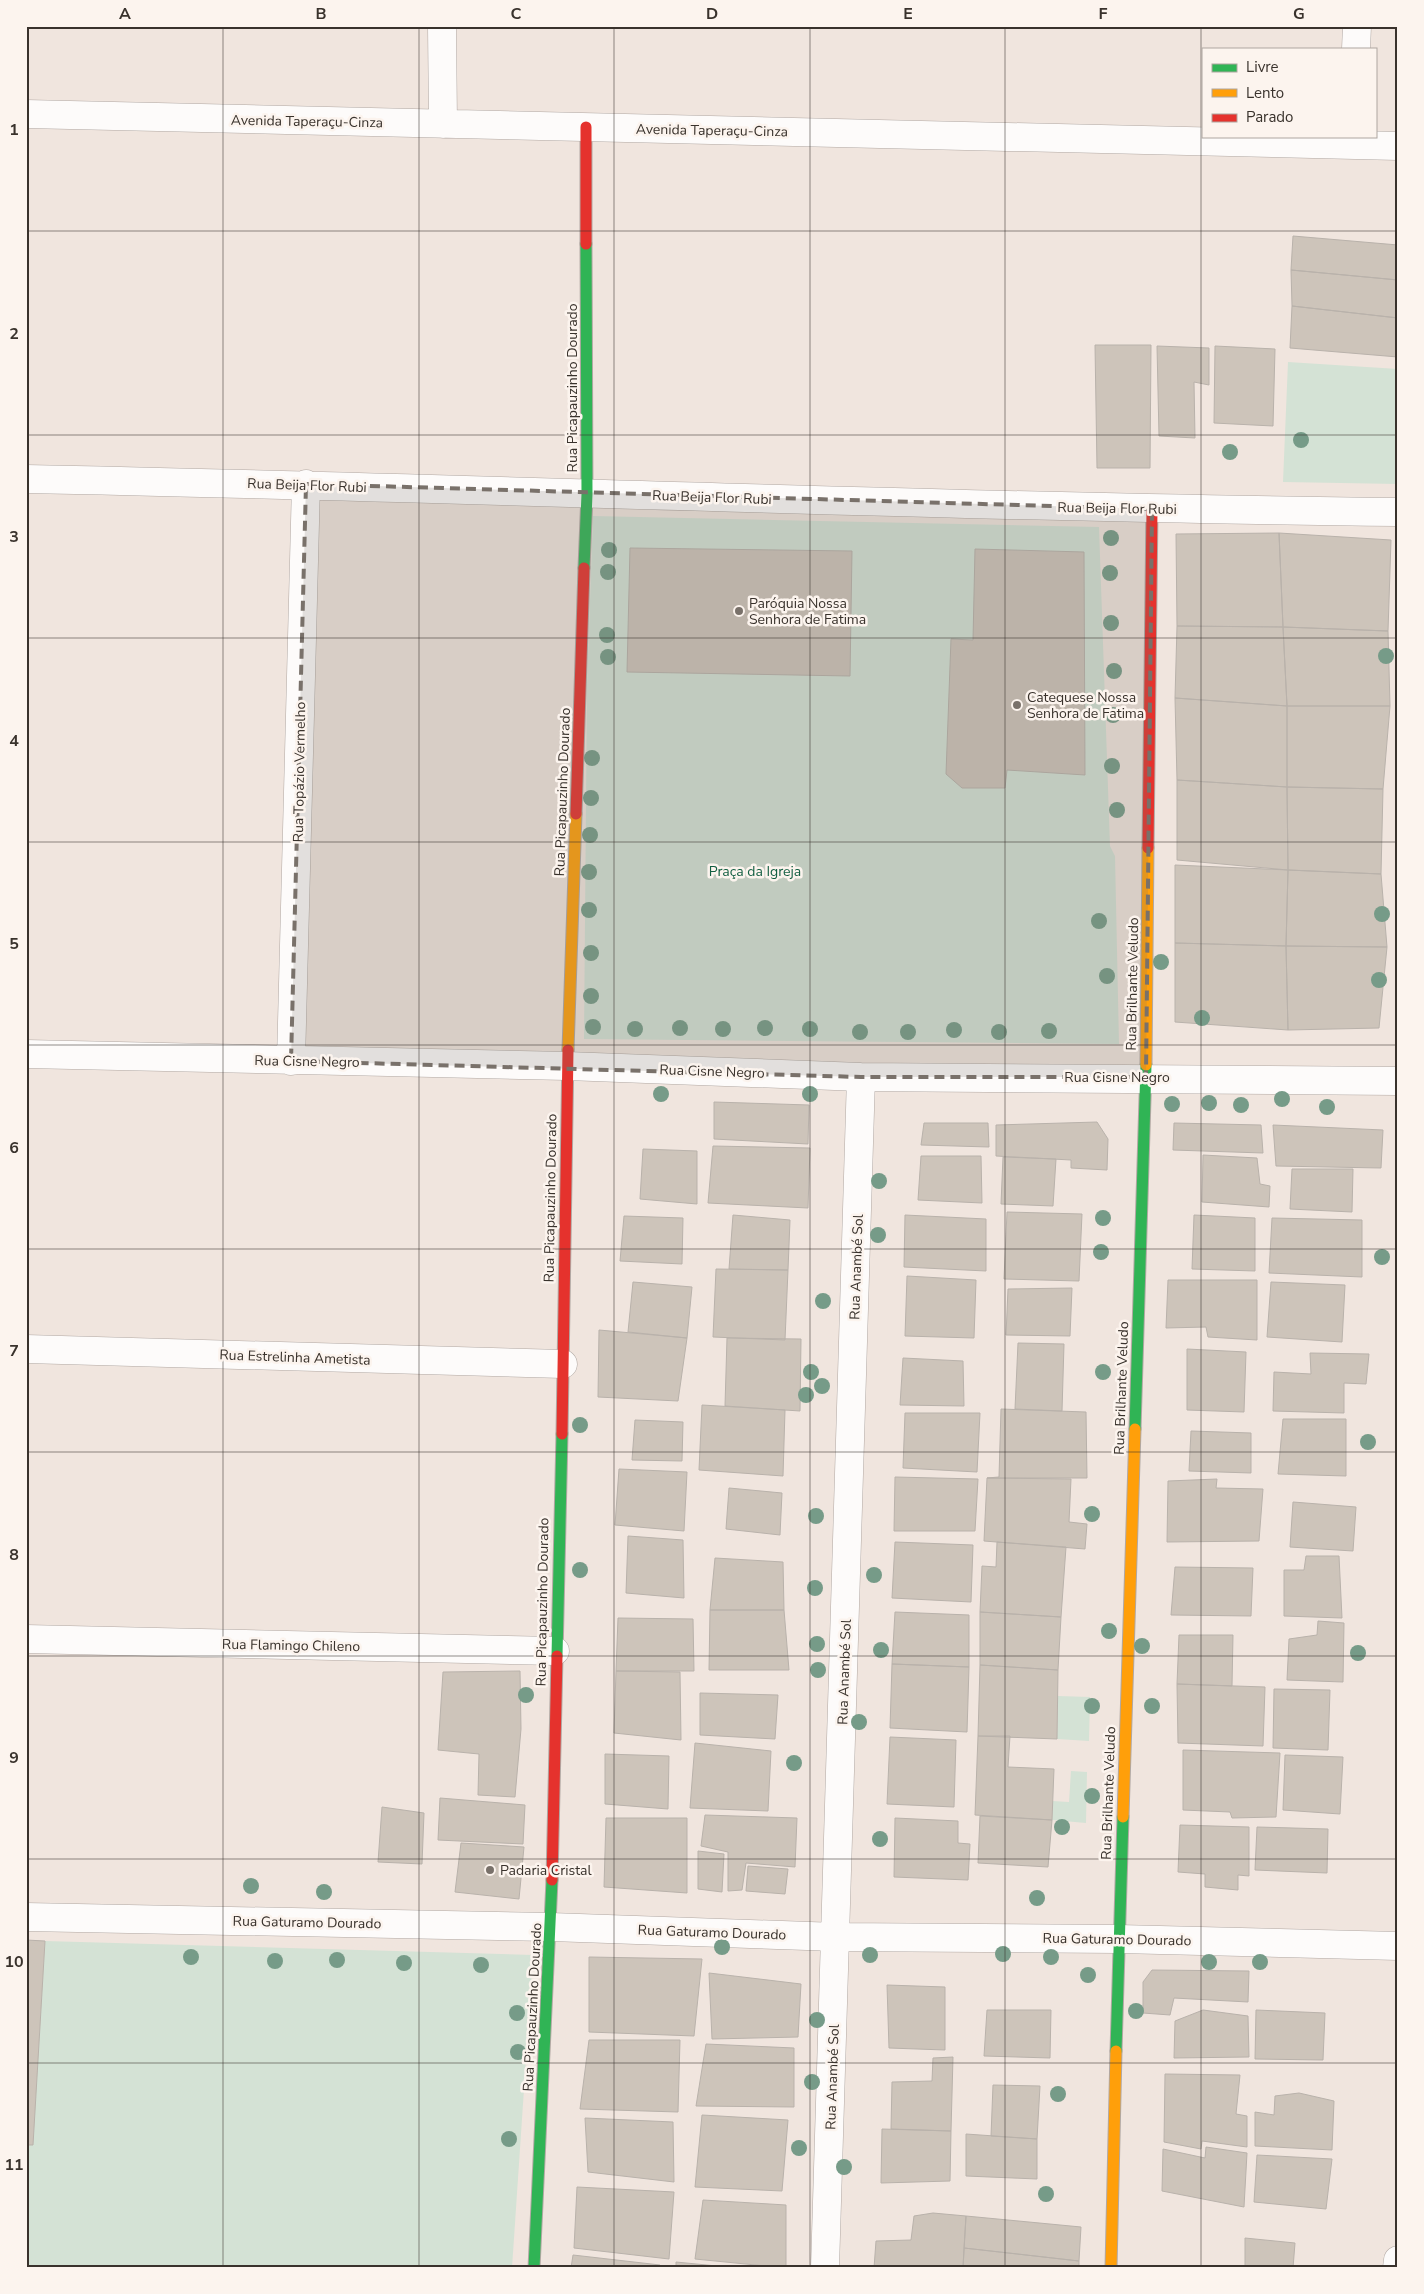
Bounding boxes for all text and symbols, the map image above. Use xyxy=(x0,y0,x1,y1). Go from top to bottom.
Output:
text: A xyxy=(119,3,131,25)
text: B xyxy=(315,3,327,25)
text: C xyxy=(511,3,522,25)
text: D xyxy=(706,3,718,25)
text: E xyxy=(903,3,913,25)
text: F xyxy=(1099,3,1108,25)
text: G xyxy=(1293,3,1305,25)
legend xyxy=(1202,48,1376,138)
text: Livre xyxy=(1246,57,1279,77)
text: Lento xyxy=(1246,83,1284,103)
text: Parado xyxy=(1246,107,1293,127)
street label: Avenida Taperaçu-Cinza xyxy=(231,111,383,132)
text: 1 xyxy=(9,119,19,141)
street label: Avenida Taperaçu-Cinza xyxy=(636,120,788,141)
street label: Rua Picapauzinho Dourado xyxy=(563,303,582,472)
text: 2 xyxy=(9,323,19,345)
street label: Rua Beija Flor Rubi xyxy=(247,474,367,497)
street label: Rua Beija Flor Rubi xyxy=(652,486,772,509)
street label: Rua Beija Flor Rubi xyxy=(1057,498,1177,519)
text: 3 xyxy=(9,526,19,548)
place label: Paróquia Nossa Senhora de Fatima xyxy=(749,594,866,629)
marker: Paróquia Nossa Senhora de Fatima xyxy=(733,605,745,617)
place label: Catequese Nossa Senhora de Fatima xyxy=(1027,688,1144,723)
marker: Catequese Nossa Senhora de Fatima xyxy=(1011,699,1023,711)
street label: Rua Topázio Vermelho xyxy=(289,701,310,842)
street label: Rua Picapauzinho Dourado xyxy=(550,707,575,877)
text: 4 xyxy=(9,730,19,752)
park label: Praça da Igreja xyxy=(709,862,801,881)
street label: Rua Brilhante Veludo xyxy=(1122,917,1143,1051)
text: 5 xyxy=(9,933,19,955)
street label: Rua Cisne Negro xyxy=(254,1051,360,1072)
street label: Rua Cisne Negro xyxy=(659,1060,765,1083)
street label: Rua Cisne Negro xyxy=(1064,1068,1170,1087)
street label: Rua Picapauzinho Dourado xyxy=(540,1113,561,1283)
text: 6 xyxy=(9,1137,19,1159)
street label: Rua Anambé Sol xyxy=(845,1213,868,1320)
street label: Rua Brilhante Veludo xyxy=(1110,1321,1133,1455)
text: 7 xyxy=(9,1340,19,1362)
street label: Rua Estrelinha Ametista xyxy=(219,1345,371,1370)
street label: Rua Picapauzinho Dourado xyxy=(532,1517,553,1687)
text: 8 xyxy=(9,1544,19,1566)
street label: Rua Anambé Sol xyxy=(833,1618,856,1725)
street label: Rua Flamingo Chileno xyxy=(222,1635,360,1656)
street label: Rua Brilhante Veludo xyxy=(1097,1726,1120,1860)
text: 9 xyxy=(9,1747,19,1769)
place label: Padaria Cristal xyxy=(500,1861,592,1880)
marker: Padaria Cristal xyxy=(484,1864,496,1876)
street label: Rua Gaturamo Dourado xyxy=(233,1912,382,1933)
street label: Rua Gaturamo Dourado xyxy=(637,1920,787,1945)
street label: Rua Picapauzinho Dourado xyxy=(519,1922,546,2092)
street label: Rua Gaturamo Dourado xyxy=(1043,1929,1192,1950)
text: 10 xyxy=(4,1951,24,1973)
street label: Rua Anambé Sol xyxy=(821,2023,844,2130)
text: 11 xyxy=(4,2154,24,2176)

